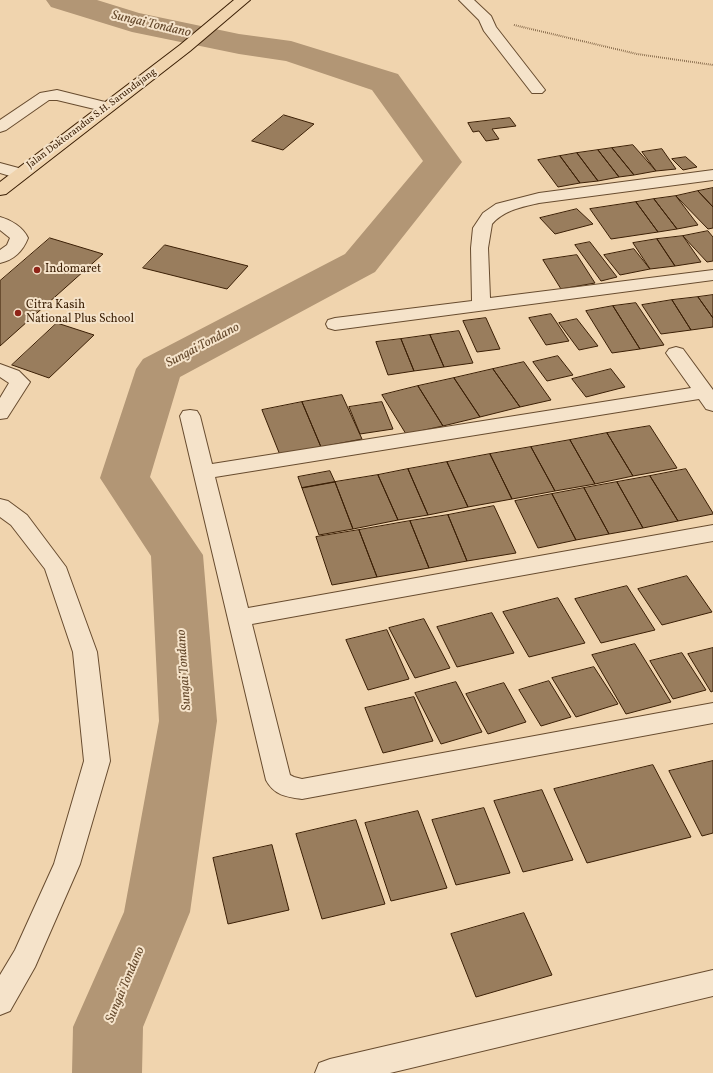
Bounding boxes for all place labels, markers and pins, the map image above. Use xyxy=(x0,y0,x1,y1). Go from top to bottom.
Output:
place label: Indomaret xyxy=(45,263,101,277)
marker: Indomaret xyxy=(32,265,42,275)
place label: Citra Kasih National Plus School xyxy=(26,299,134,327)
marker: Citra Kasih National Plus School xyxy=(13,308,23,318)

